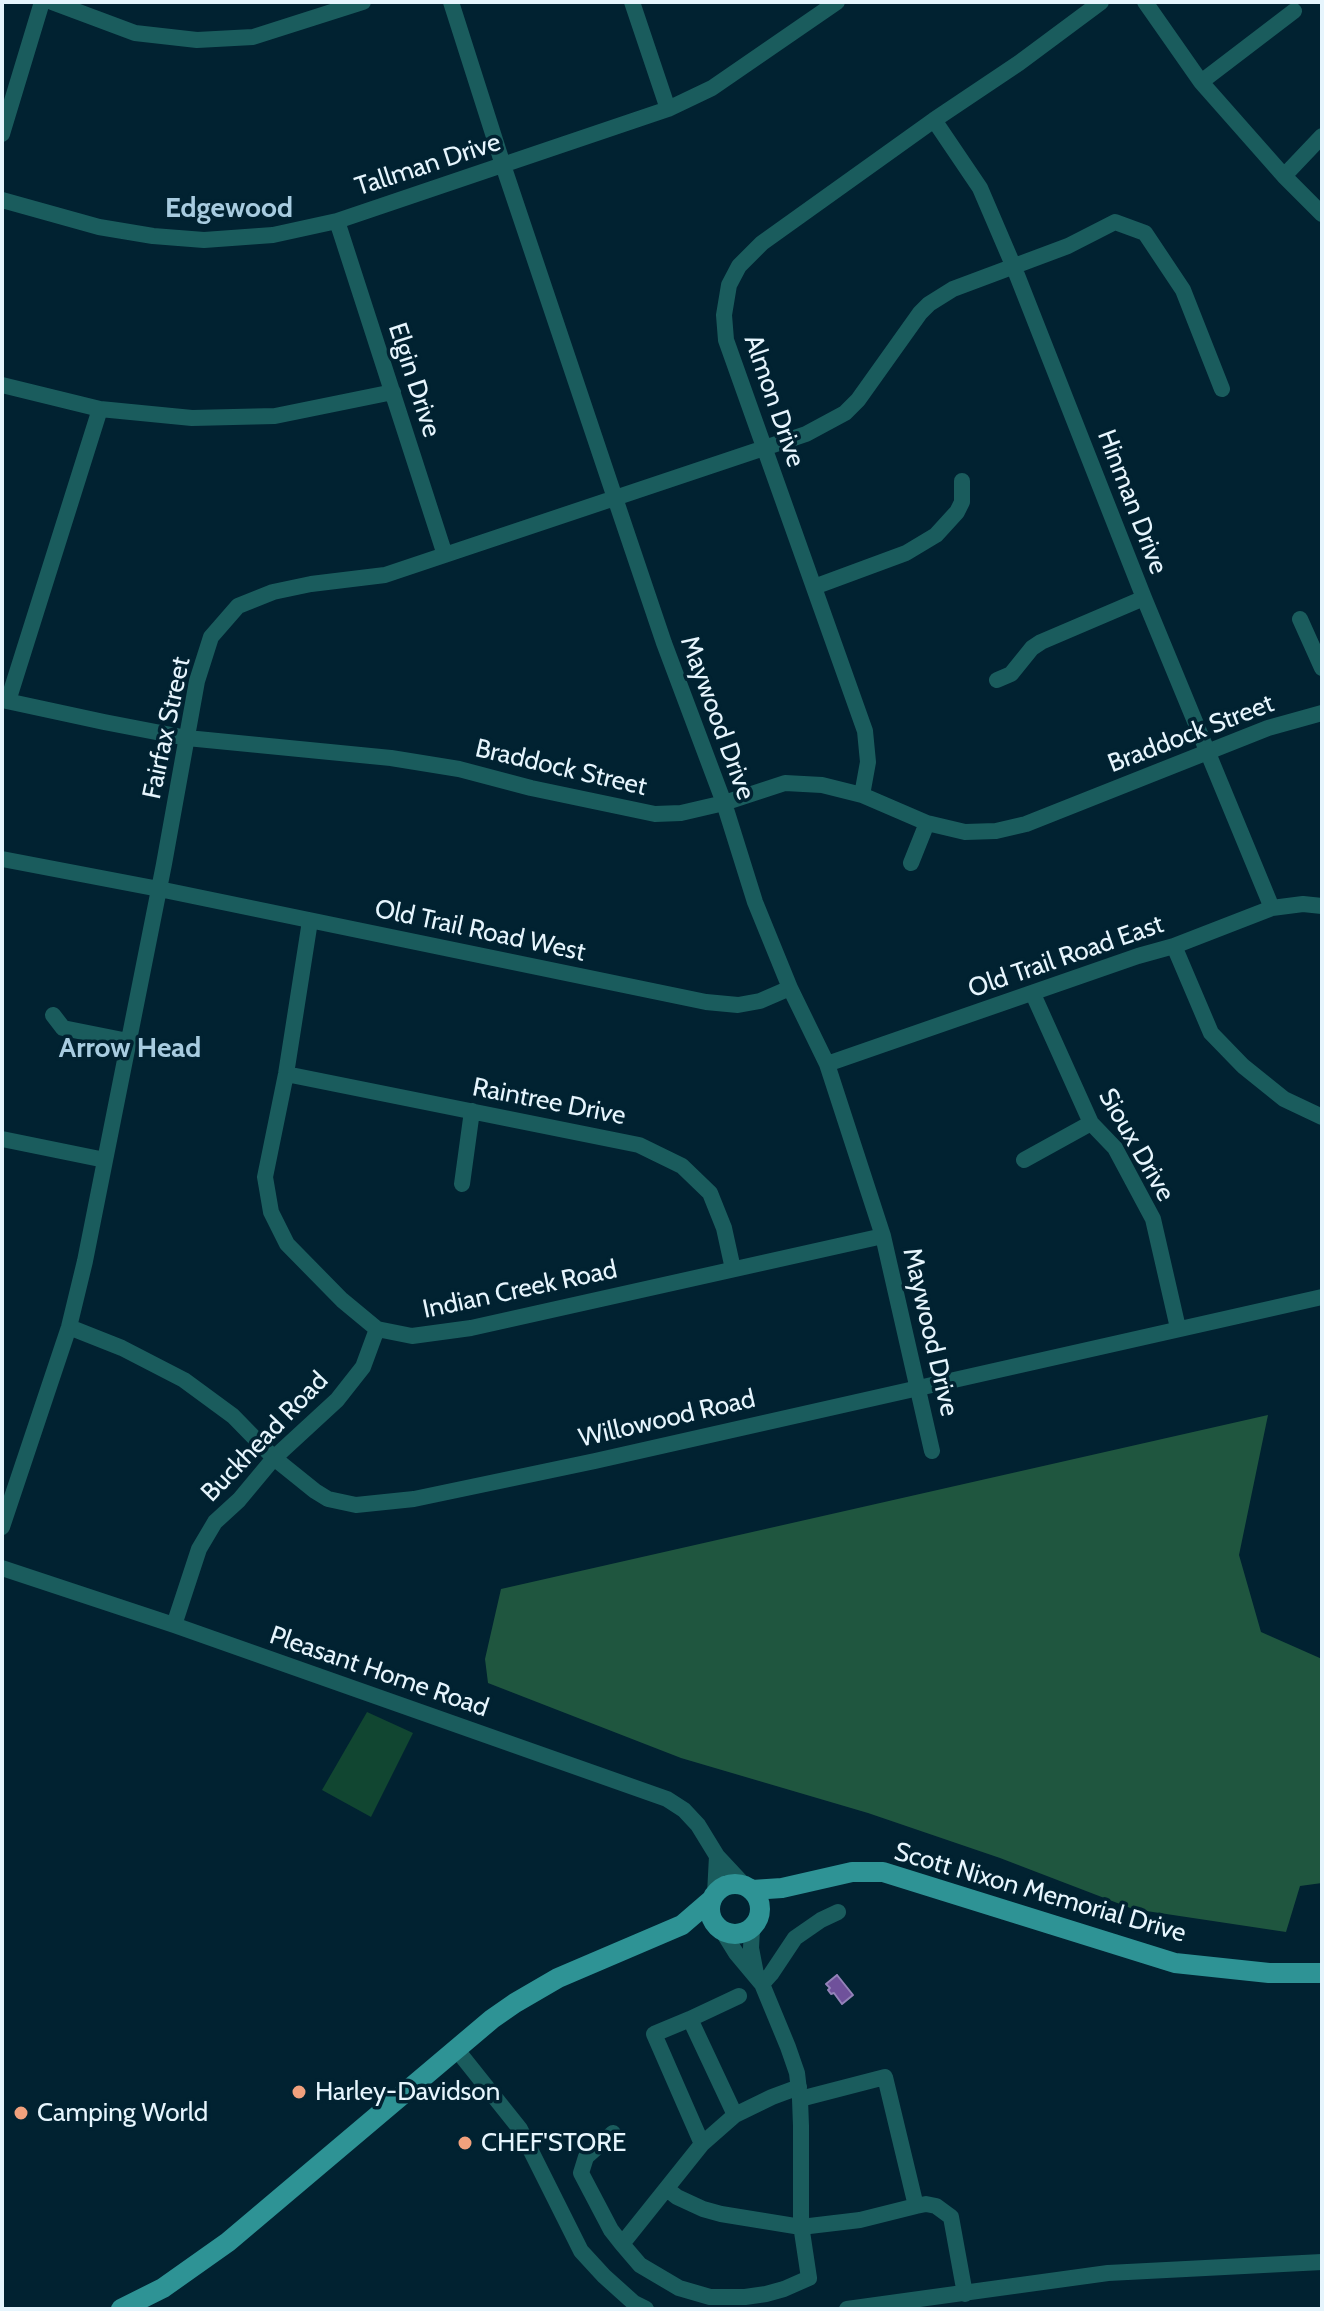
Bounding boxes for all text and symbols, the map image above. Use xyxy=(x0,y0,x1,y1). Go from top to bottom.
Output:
street label: Tallman Drive xyxy=(351,127,505,203)
district label: Edgewood xyxy=(165,192,293,226)
street label: Elgin Drive xyxy=(381,319,447,441)
street label: Almon Drive xyxy=(737,331,811,471)
street label: Hinman Drive xyxy=(1090,425,1174,579)
street label: Maywood Drive xyxy=(673,632,761,804)
street label: Fairfax Street xyxy=(137,654,197,802)
street label: Braddock Street xyxy=(1104,688,1278,780)
street label: Braddock Street xyxy=(472,733,650,803)
street label: Old Trail Road West xyxy=(372,893,588,969)
street label: Old Trail Road East xyxy=(964,909,1168,1005)
district label: Arrow Head xyxy=(59,1032,201,1066)
street label: Raintree Drive xyxy=(470,1072,628,1132)
street label: Sioux Drive xyxy=(1091,1083,1181,1207)
street label: Maywood Drive xyxy=(895,1245,965,1419)
street label: Indian Creek Road xyxy=(420,1254,620,1326)
street label: Buckhead Road xyxy=(195,1365,335,1509)
street label: Willowood Road xyxy=(576,1384,758,1454)
street label: Pleasant Home Road xyxy=(265,1620,493,1724)
street label: Scott Nixon Memorial Drive xyxy=(890,1836,1190,1950)
place label: Harley-Davidson xyxy=(315,2076,500,2108)
marker: Harley-Davidson xyxy=(290,2083,308,2101)
place label: Camping World xyxy=(37,2097,208,2129)
marker: Camping World xyxy=(12,2104,30,2122)
place label: CHEF'STORE xyxy=(481,2127,626,2159)
marker: CHEF'STORE xyxy=(456,2134,474,2152)

